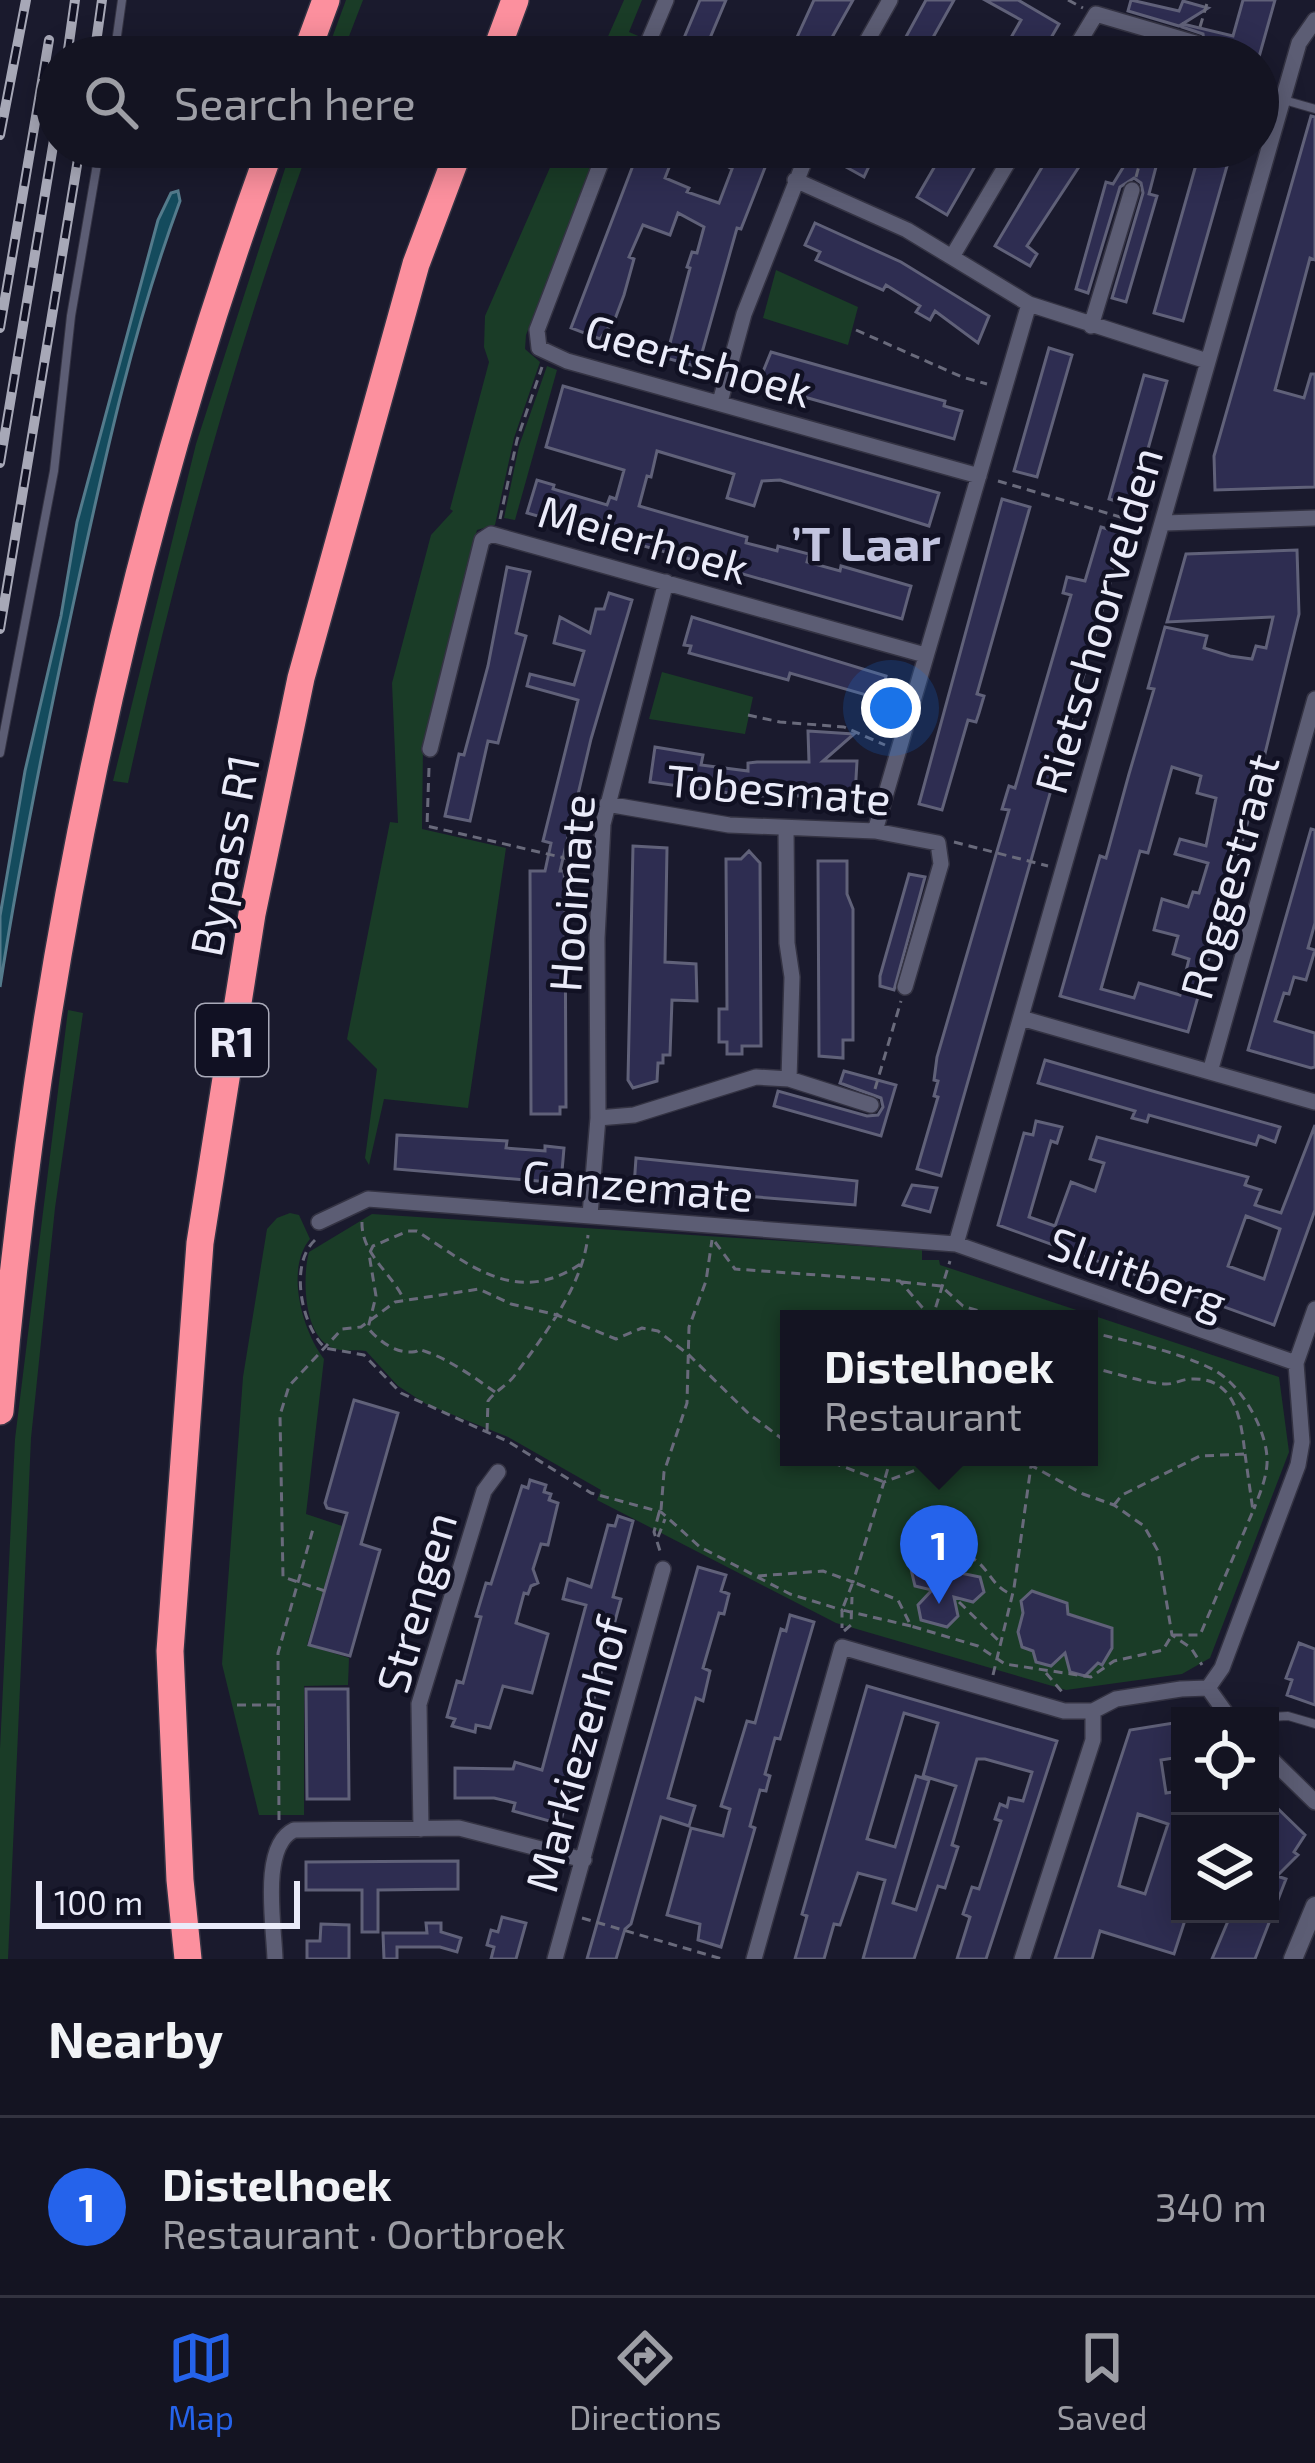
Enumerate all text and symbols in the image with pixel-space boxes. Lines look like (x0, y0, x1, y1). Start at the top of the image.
search box (36, 36, 1279, 168)
icon: search (78, 69, 144, 135)
text: Search here (174, 75, 416, 129)
street label: Geertshoek (579, 301, 819, 417)
street label: Rietschoorvelden (1022, 441, 1172, 799)
street label: Meierhoek (533, 482, 755, 594)
district label: ’T Laar (791, 513, 941, 571)
your location (861, 678, 921, 738)
street label: Roggestraat (1167, 747, 1289, 1005)
street label: Bypass R1 (177, 750, 269, 960)
street label: Tobesmate (665, 751, 893, 825)
street label: Hooimate (536, 792, 604, 994)
road number: R1 (196, 1004, 268, 1076)
street label: Ganzemate (520, 1147, 756, 1221)
street label: Sluitberg (1042, 1214, 1234, 1328)
popup (780, 1310, 1098, 1466)
text: Distelhoek (824, 1338, 1054, 1392)
text: Restaurant (824, 1392, 1022, 1439)
pin: 1 (900, 1505, 978, 1604)
street label: Strengen (364, 1506, 466, 1698)
street label: Markiezenhof (512, 1610, 638, 1897)
map controls (1171, 1707, 1279, 1923)
button: locate (1171, 1707, 1279, 1815)
button: layers (1171, 1815, 1279, 1923)
scale bar (36, 1875, 300, 1928)
text: 100 m (54, 1882, 143, 1922)
text: Nearby (48, 2007, 223, 2068)
text: Distelhoek (162, 2156, 392, 2210)
text: 1 (79, 2183, 95, 2230)
text: 340 m (1155, 2183, 1267, 2230)
text: Restaurant · Oortbroek (162, 2210, 565, 2257)
tab: Map (168, 2325, 234, 2437)
tab: Directions (569, 2325, 721, 2437)
tab: Saved (1057, 2325, 1147, 2437)

